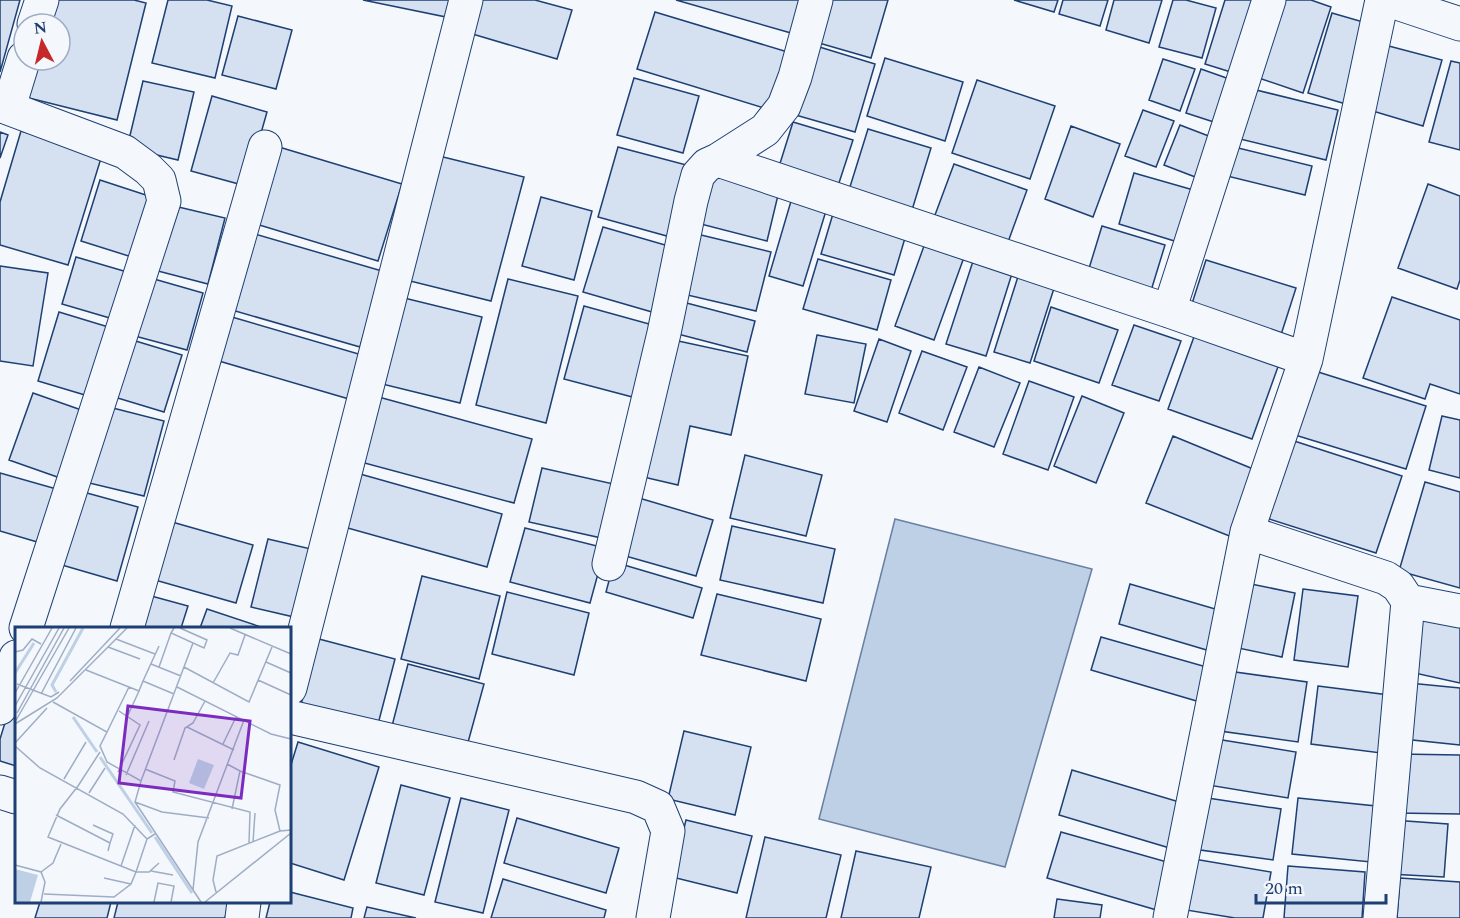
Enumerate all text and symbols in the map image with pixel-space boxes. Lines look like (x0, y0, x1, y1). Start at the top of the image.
north arrow (12, 12, 72, 72)
text: N (32, 15, 48, 41)
inset map (15, 627, 291, 903)
scale bar (1256, 867, 1386, 905)
text: 20 m (1265, 875, 1303, 902)

